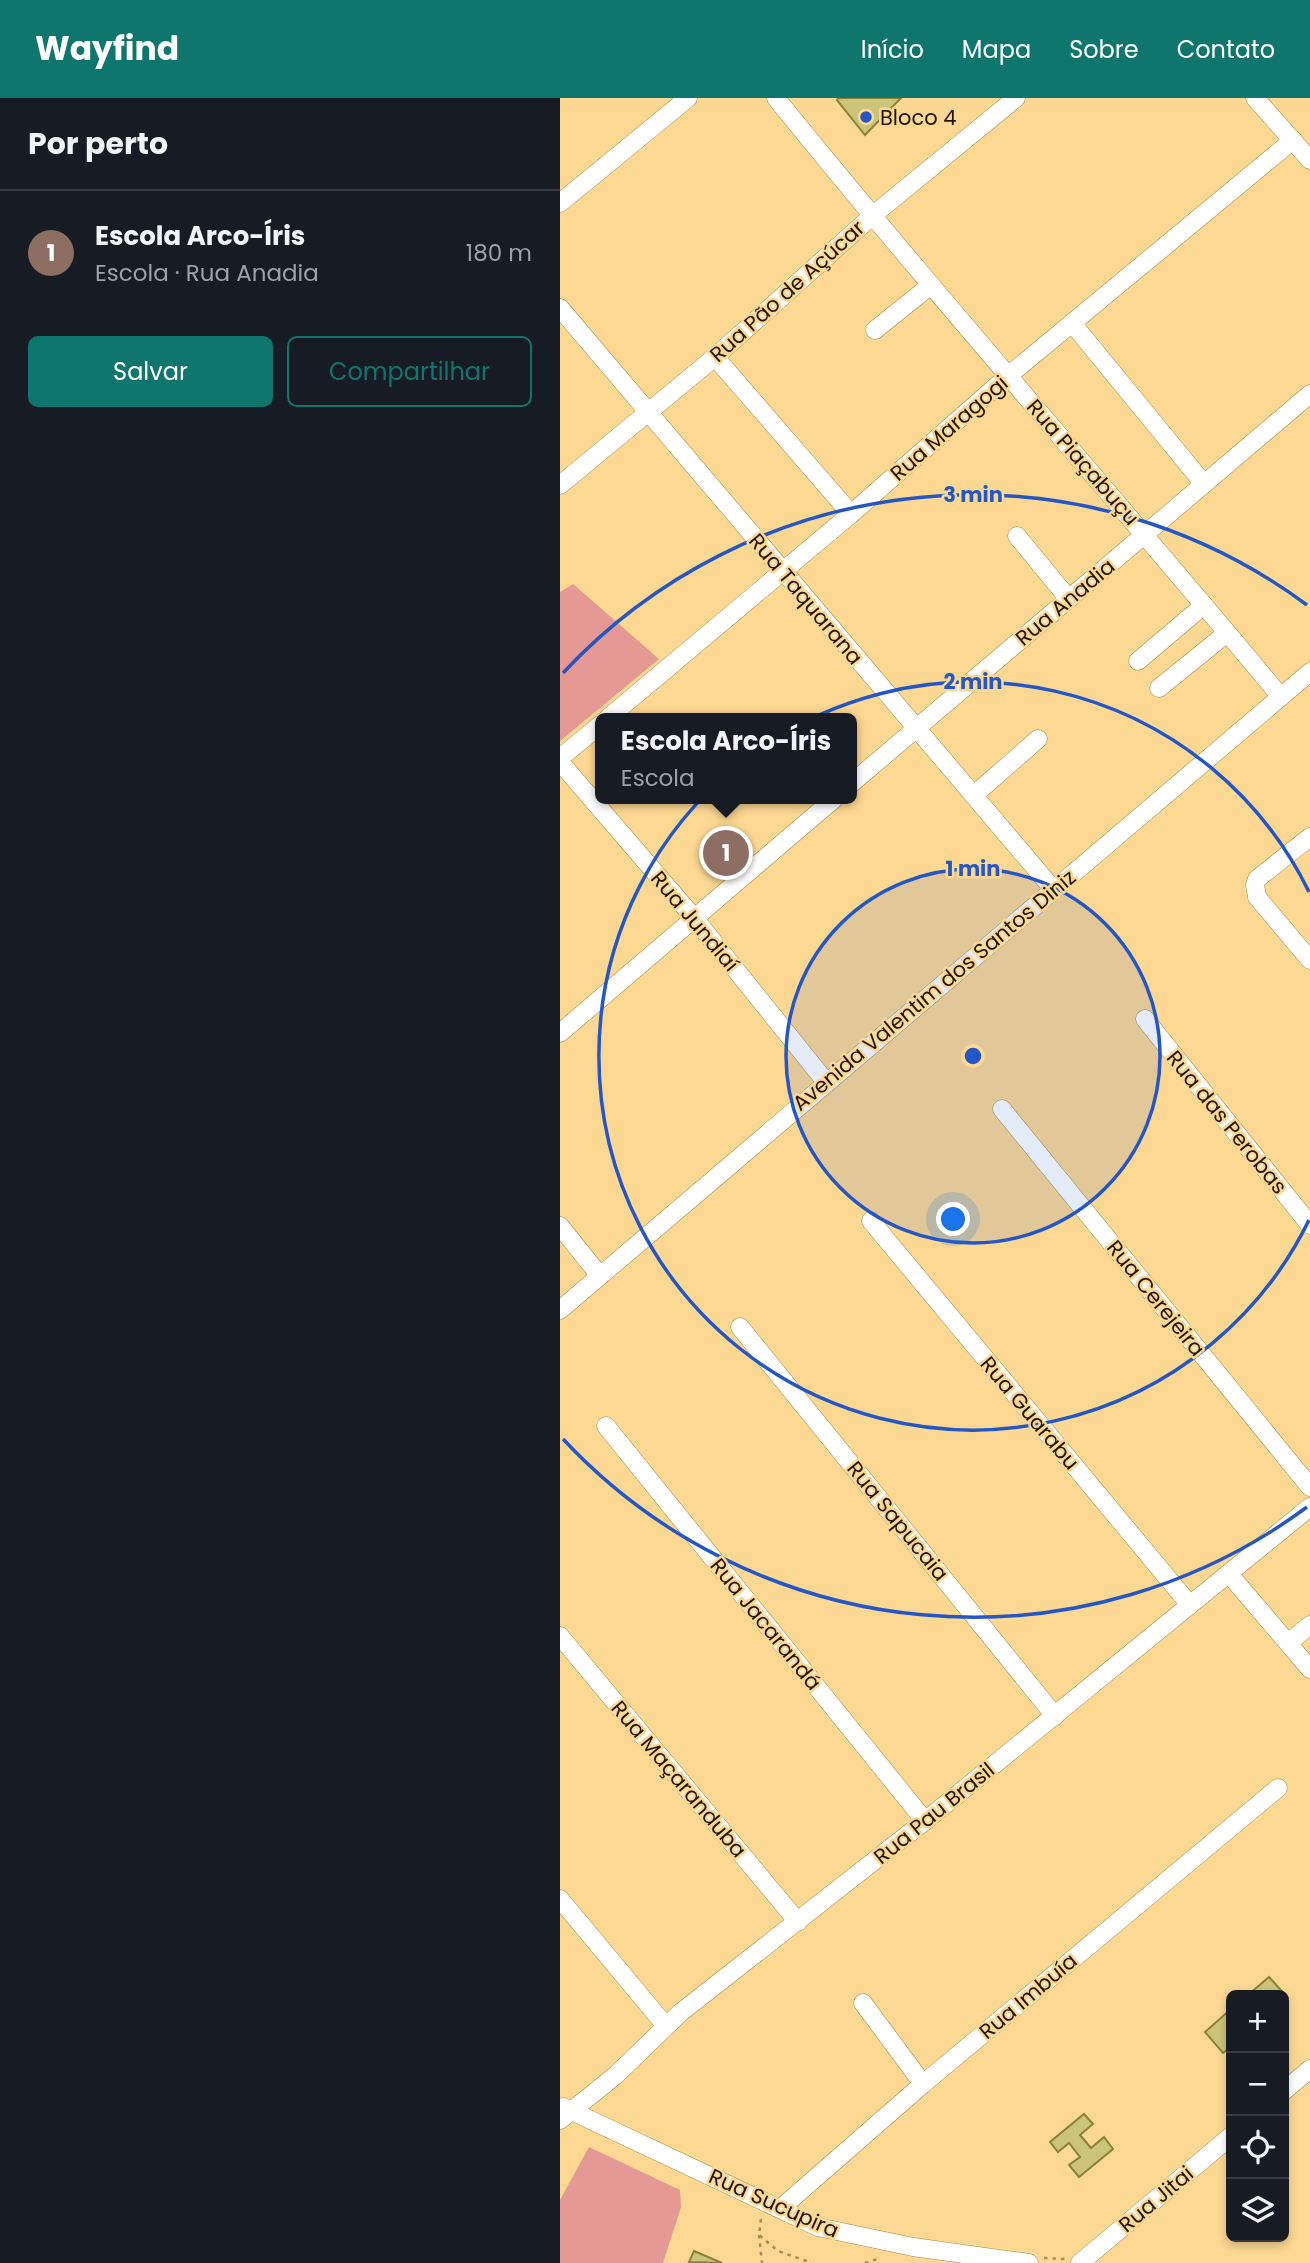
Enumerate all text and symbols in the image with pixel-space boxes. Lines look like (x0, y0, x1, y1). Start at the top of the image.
text: Wayfind (35, 25, 179, 72)
text: Início (861, 33, 924, 66)
text: Mapa (962, 33, 1031, 66)
text: Sobre (1069, 33, 1139, 66)
text: Contato (1177, 33, 1275, 66)
place label: Bloco 4 (880, 103, 956, 132)
marker: Bloco 4 (858, 109, 874, 125)
text: Por perto (28, 122, 168, 165)
street label: Rua Pão de Açúcar (703, 213, 871, 368)
text: Escola Arco-Íris (95, 218, 305, 254)
text: 1 (47, 237, 55, 269)
text: 180 m (466, 237, 532, 269)
text: Escola · Rua Anadia (95, 257, 319, 289)
button: Salvar (28, 336, 273, 407)
button: Compartilhar (287, 336, 532, 407)
street label: Rua Maragogi (884, 369, 1014, 487)
street label: Rua Piaçabuçu (1020, 393, 1146, 531)
text: 3 min (943, 480, 1003, 509)
street label: Rua Taquarana (742, 527, 870, 671)
street label: Rua Anadia (1009, 552, 1121, 652)
text: 2 min (943, 667, 1003, 696)
popup (595, 713, 857, 804)
text: Escola Arco-Íris (621, 723, 831, 759)
text: Escola (621, 762, 695, 794)
pin: 1 (703, 827, 749, 879)
text: 1 min (946, 854, 1000, 883)
street label: Avenida Valentim dos Santos Diniz (786, 863, 1082, 1117)
street label: Rua Jundiaí (644, 865, 746, 977)
centre of rings (961, 1044, 985, 1068)
street label: Rua das Perobas (1160, 1044, 1294, 1200)
your location (936, 1202, 970, 1236)
street label: Rua Cerejeira (1100, 1234, 1212, 1362)
street label: Rua Guarabu (974, 1350, 1086, 1476)
street label: Rua Sapucaia (841, 1455, 955, 1587)
street label: Rua Jacarandá (704, 1552, 828, 1696)
street label: Rua Maçaranduba (605, 1694, 753, 1864)
street label: Rua Pau Brasil (868, 1755, 1000, 1871)
street label: Rua Imbuía (973, 1946, 1083, 2046)
map controls (1226, 1990, 1289, 2242)
button: + (1226, 1990, 1289, 2053)
button: − (1226, 2053, 1289, 2116)
button: locate (1226, 2116, 1289, 2179)
street label: Rua Jitai (1112, 2159, 1200, 2239)
street label: Rua Sucupira (704, 2161, 844, 2245)
button: layers (1226, 2179, 1289, 2242)

